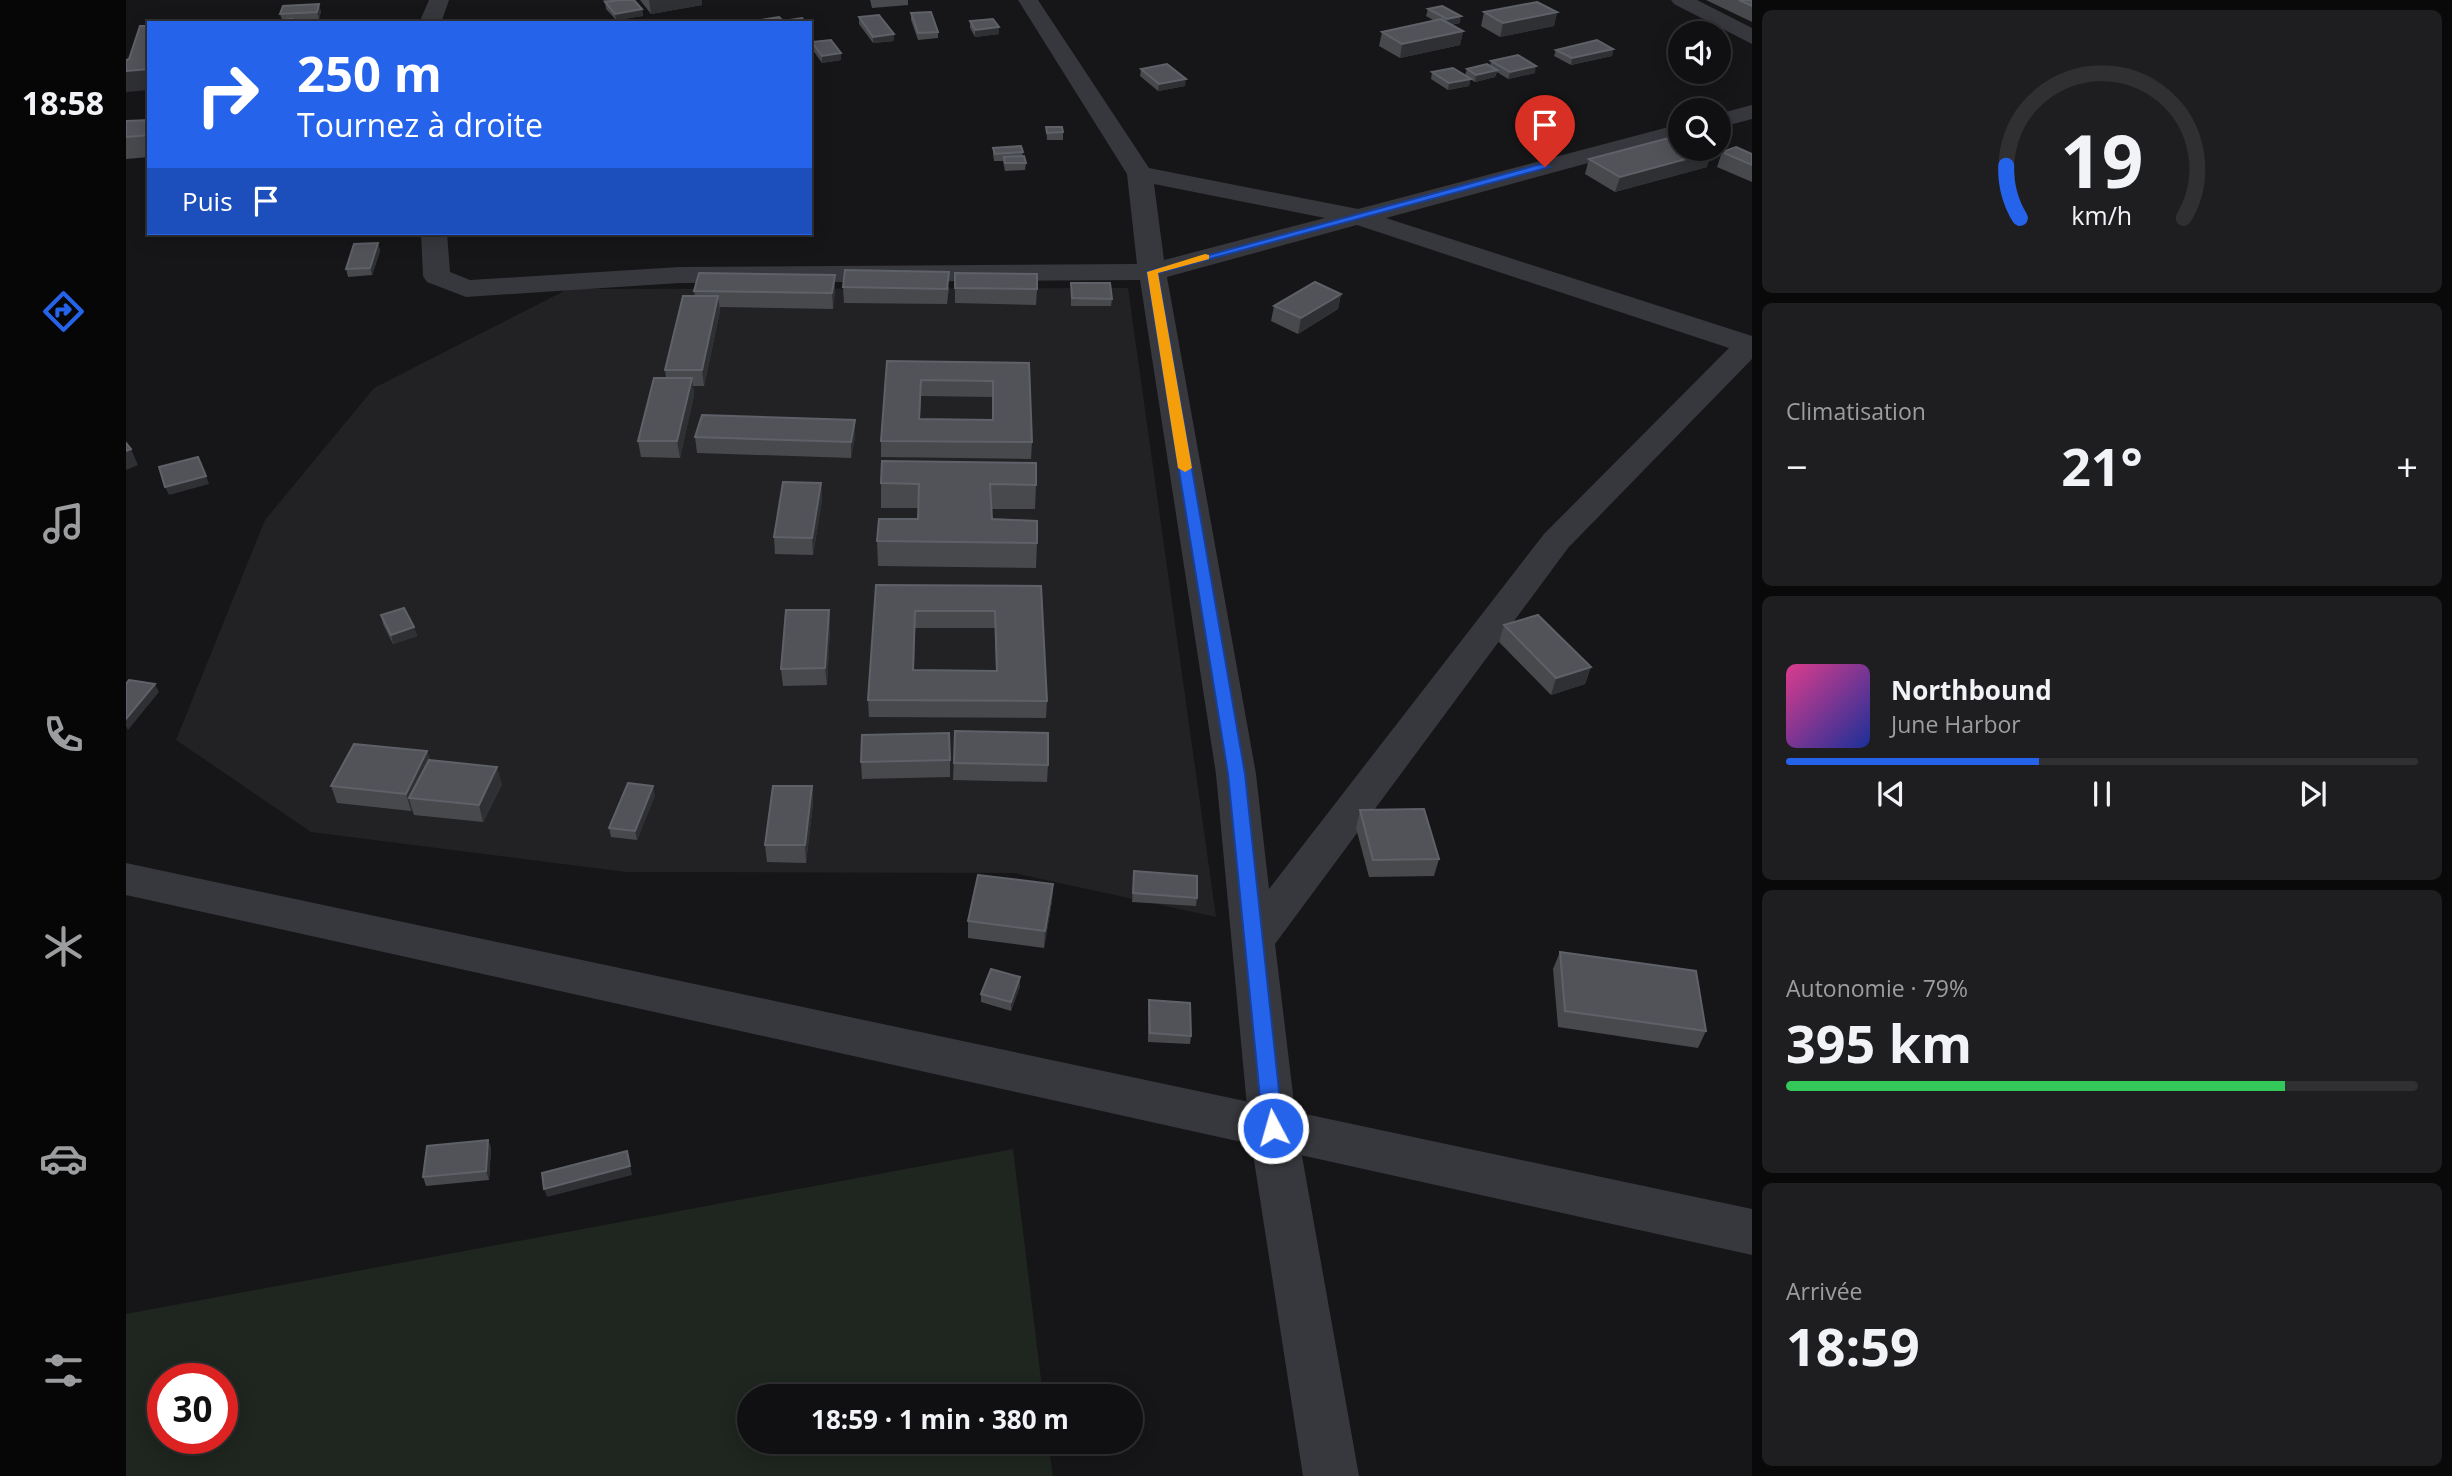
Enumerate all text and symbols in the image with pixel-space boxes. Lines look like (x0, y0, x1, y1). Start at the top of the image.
map controls (1668, 21, 1731, 161)
button: sound (1668, 21, 1731, 84)
text: 250 m (297, 40, 442, 106)
icon: right (182, 49, 273, 140)
text: 18:58 (22, 81, 104, 124)
pin (1515, 95, 1575, 167)
button: search (1668, 98, 1731, 161)
text: Tournez à droite (297, 103, 543, 146)
icon: arrive (1526, 106, 1564, 144)
text: 19 (2060, 110, 2144, 209)
icon: arrive (247, 182, 285, 220)
text: Puis (182, 183, 233, 219)
text: km/h (2072, 197, 2132, 231)
icon: directions (39, 287, 88, 336)
text: Climatisation (1786, 395, 1926, 427)
text: 21° (2061, 430, 2143, 501)
text: − (1786, 440, 1808, 492)
text: + (2396, 440, 2418, 492)
icon: music (39, 499, 88, 548)
text: Northbound (1891, 672, 2052, 708)
text: June Harbor (1891, 708, 2021, 740)
icon: phone (39, 710, 88, 759)
icon: previous (1872, 775, 1910, 813)
icon: pause (2083, 775, 2121, 813)
icon: next (2294, 775, 2332, 813)
icon: climate (39, 922, 88, 971)
text: Autonomie · 79% (1786, 972, 1968, 1004)
text: 395 km (1786, 1007, 1972, 1078)
position arrow (1236, 1091, 1310, 1165)
icon: car (39, 1134, 88, 1183)
text: Arrivée (1786, 1275, 1862, 1307)
text: 18:59 (1786, 1310, 1920, 1381)
icon: filters (39, 1346, 88, 1395)
speed limit sign: 30 (147, 1363, 238, 1454)
text: 18:59 · 1 min · 380 m (811, 1401, 1069, 1437)

